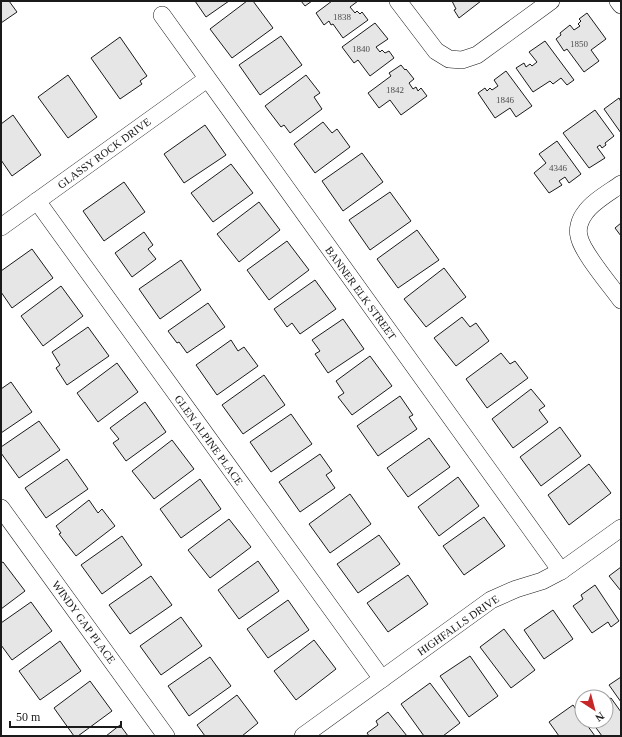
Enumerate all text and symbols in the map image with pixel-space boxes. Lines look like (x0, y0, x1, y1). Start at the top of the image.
house number: 1838 (333, 12, 352, 22)
house number: 1850 (570, 39, 589, 49)
house number: 1840 (352, 44, 371, 54)
house number: 1842 (386, 85, 404, 95)
house number: 1846 (496, 95, 515, 105)
street label: GLASSY ROCK DRIVE (55, 115, 153, 191)
house number: 4346 (549, 163, 568, 173)
street label: BANNER ELK STREET (323, 244, 399, 342)
street label: GLEN ALPINE PLACE (172, 393, 246, 488)
street label: WINDY GAP PLACE (50, 578, 118, 666)
street label: HIGHFALLS DRIVE (415, 592, 501, 658)
north arrow (574, 689, 614, 729)
scale bar (10, 703, 121, 729)
text: 50 m (16, 710, 41, 724)
text: N (593, 710, 607, 724)

